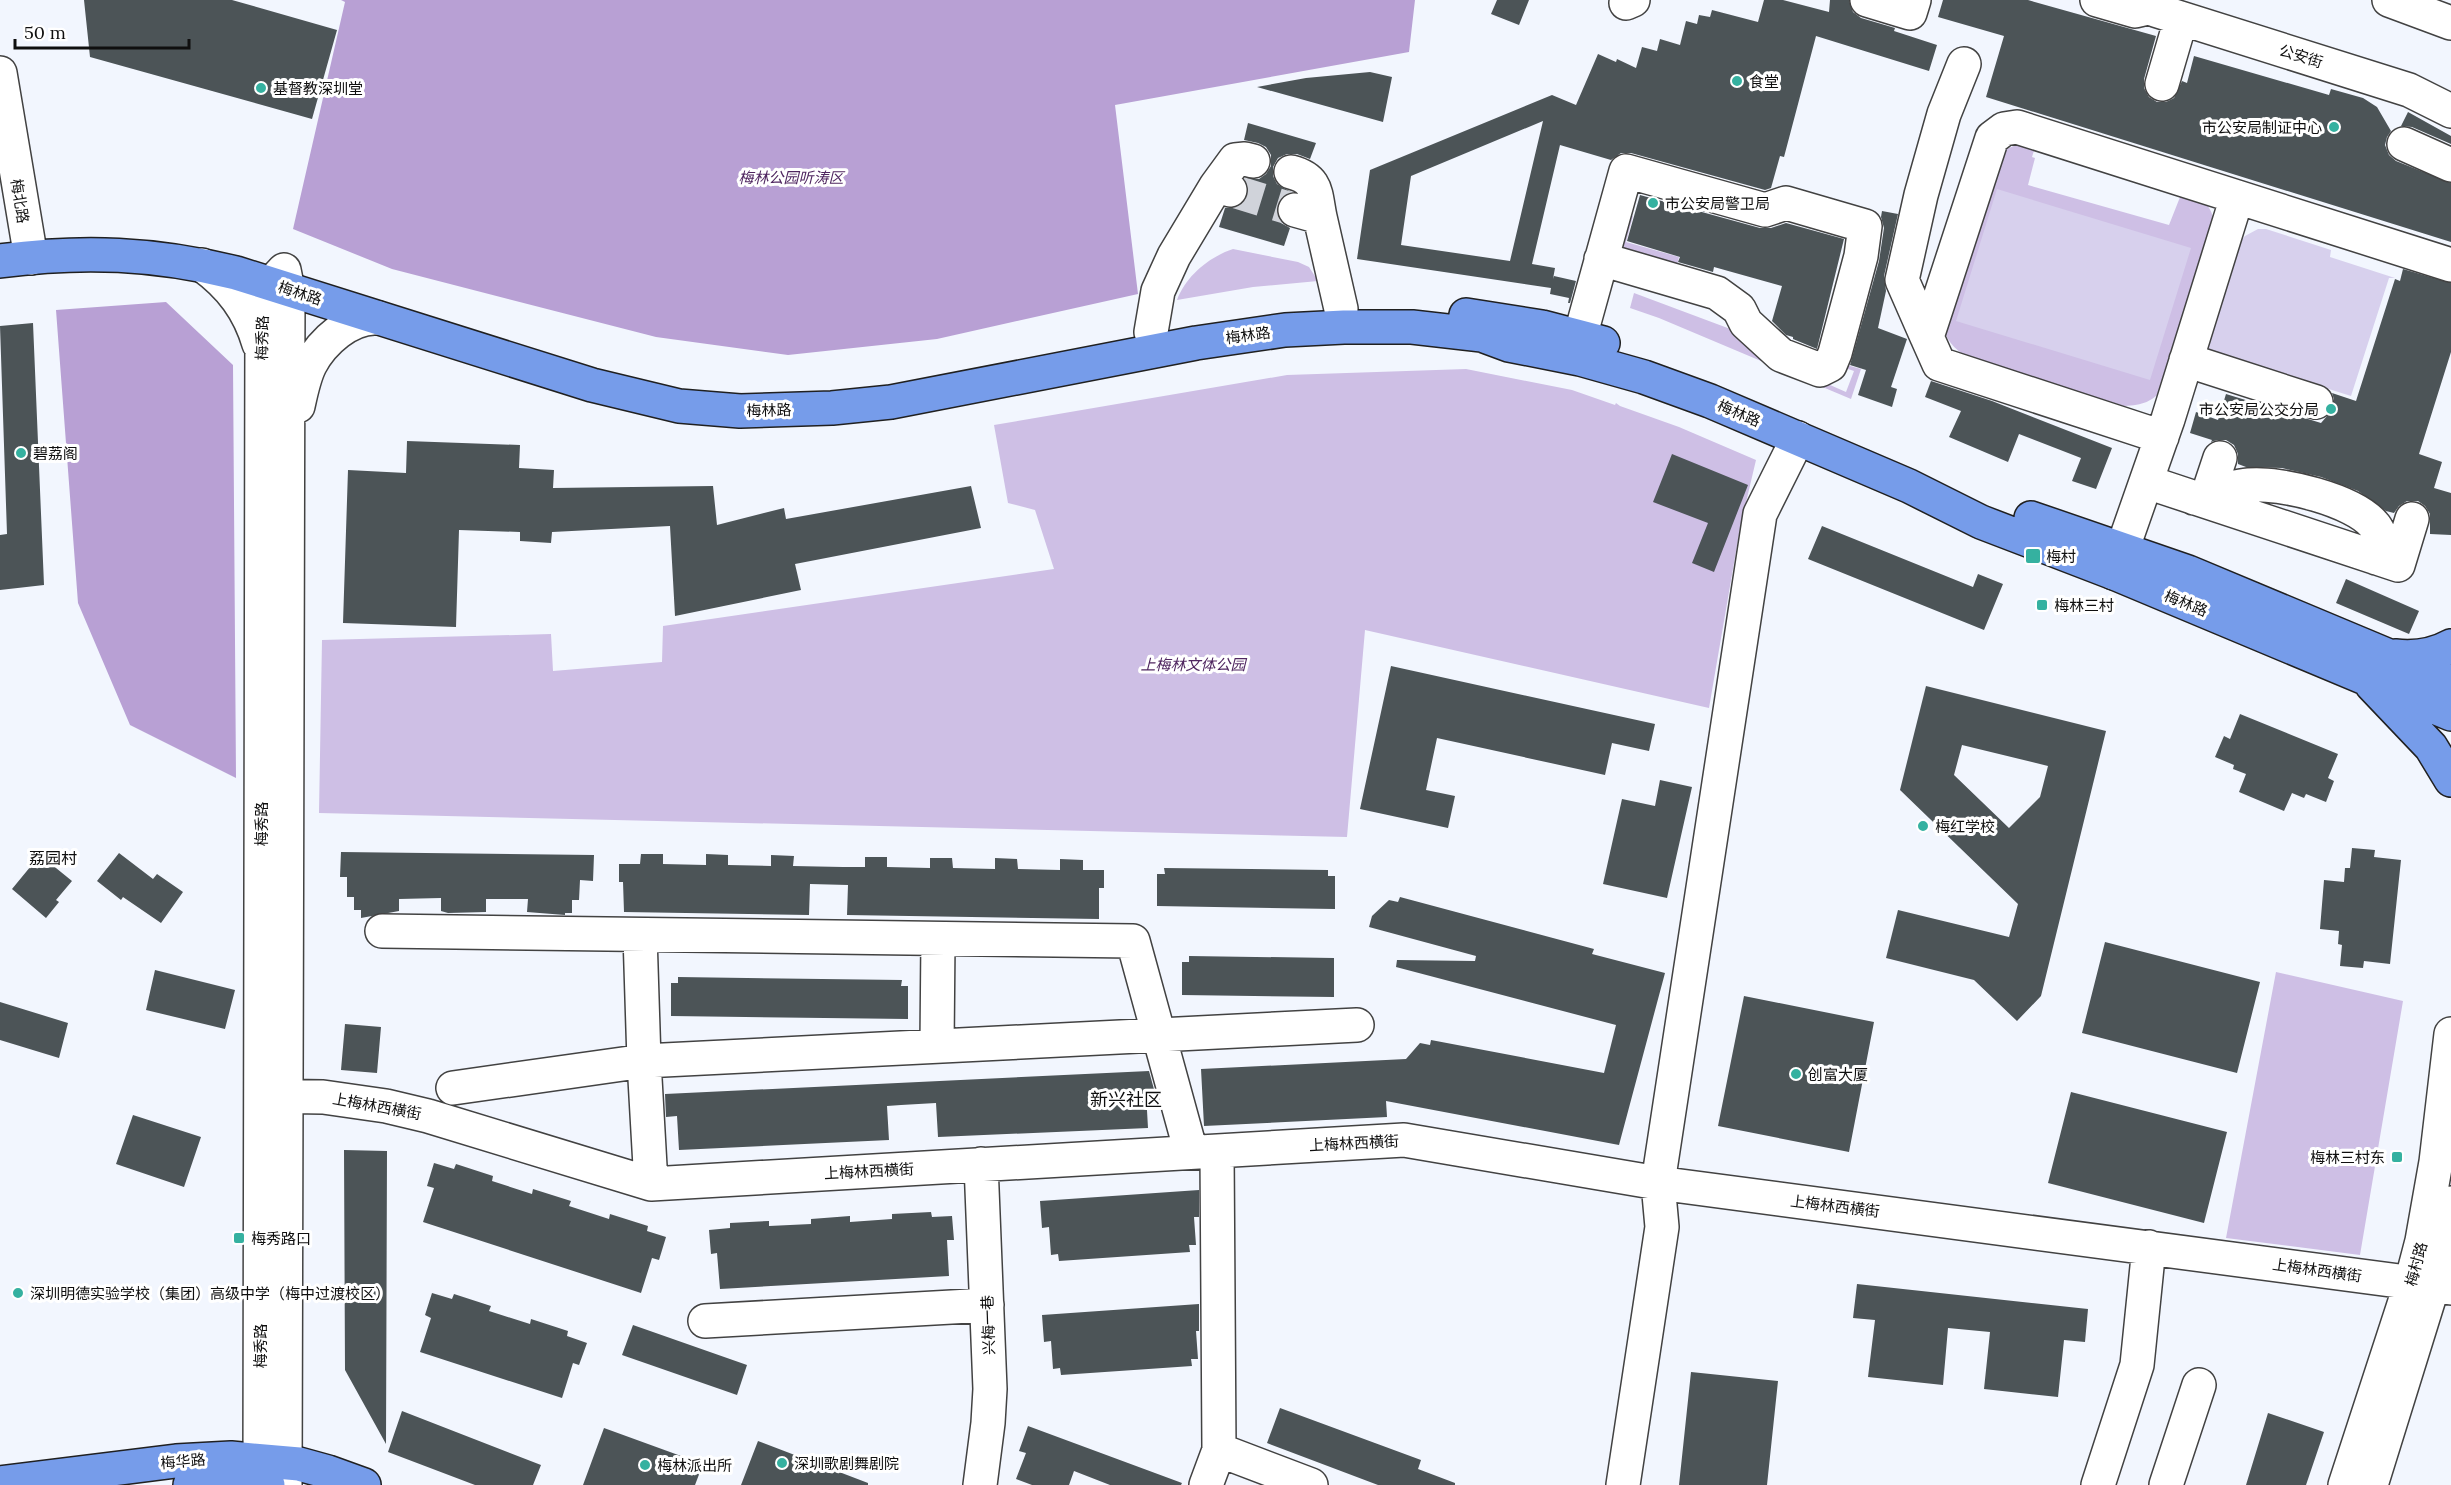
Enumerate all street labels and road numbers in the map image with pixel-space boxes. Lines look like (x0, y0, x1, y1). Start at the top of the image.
street label: 公安街 (2277, 40, 2325, 72)
street label: 梅北路 (7, 177, 33, 225)
street label: 梅林路 (276, 277, 324, 309)
street label: 梅秀路 (252, 315, 272, 361)
street label: 梅林路 (1224, 322, 1272, 348)
street label: 梅林路 (1715, 395, 1763, 431)
street label: 梅林路 (746, 400, 792, 420)
street label: 梅林路 (2162, 586, 2210, 620)
street label: 梅秀路 (252, 801, 271, 847)
street label: 上梅林西横街 (331, 1089, 423, 1123)
street label: 上梅林西横街 (1309, 1131, 1399, 1155)
street label: 上梅林西横街 (824, 1159, 914, 1183)
street label: 上梅林西横街 (1789, 1191, 1881, 1221)
street label: 梅村路 (2401, 1240, 2431, 1288)
street label: 上梅林西横街 (2271, 1254, 2363, 1286)
street label: 兴梅一巷 (977, 1295, 999, 1355)
street label: 梅秀路 (251, 1323, 270, 1369)
street label: 梅华路 (160, 1450, 206, 1472)

